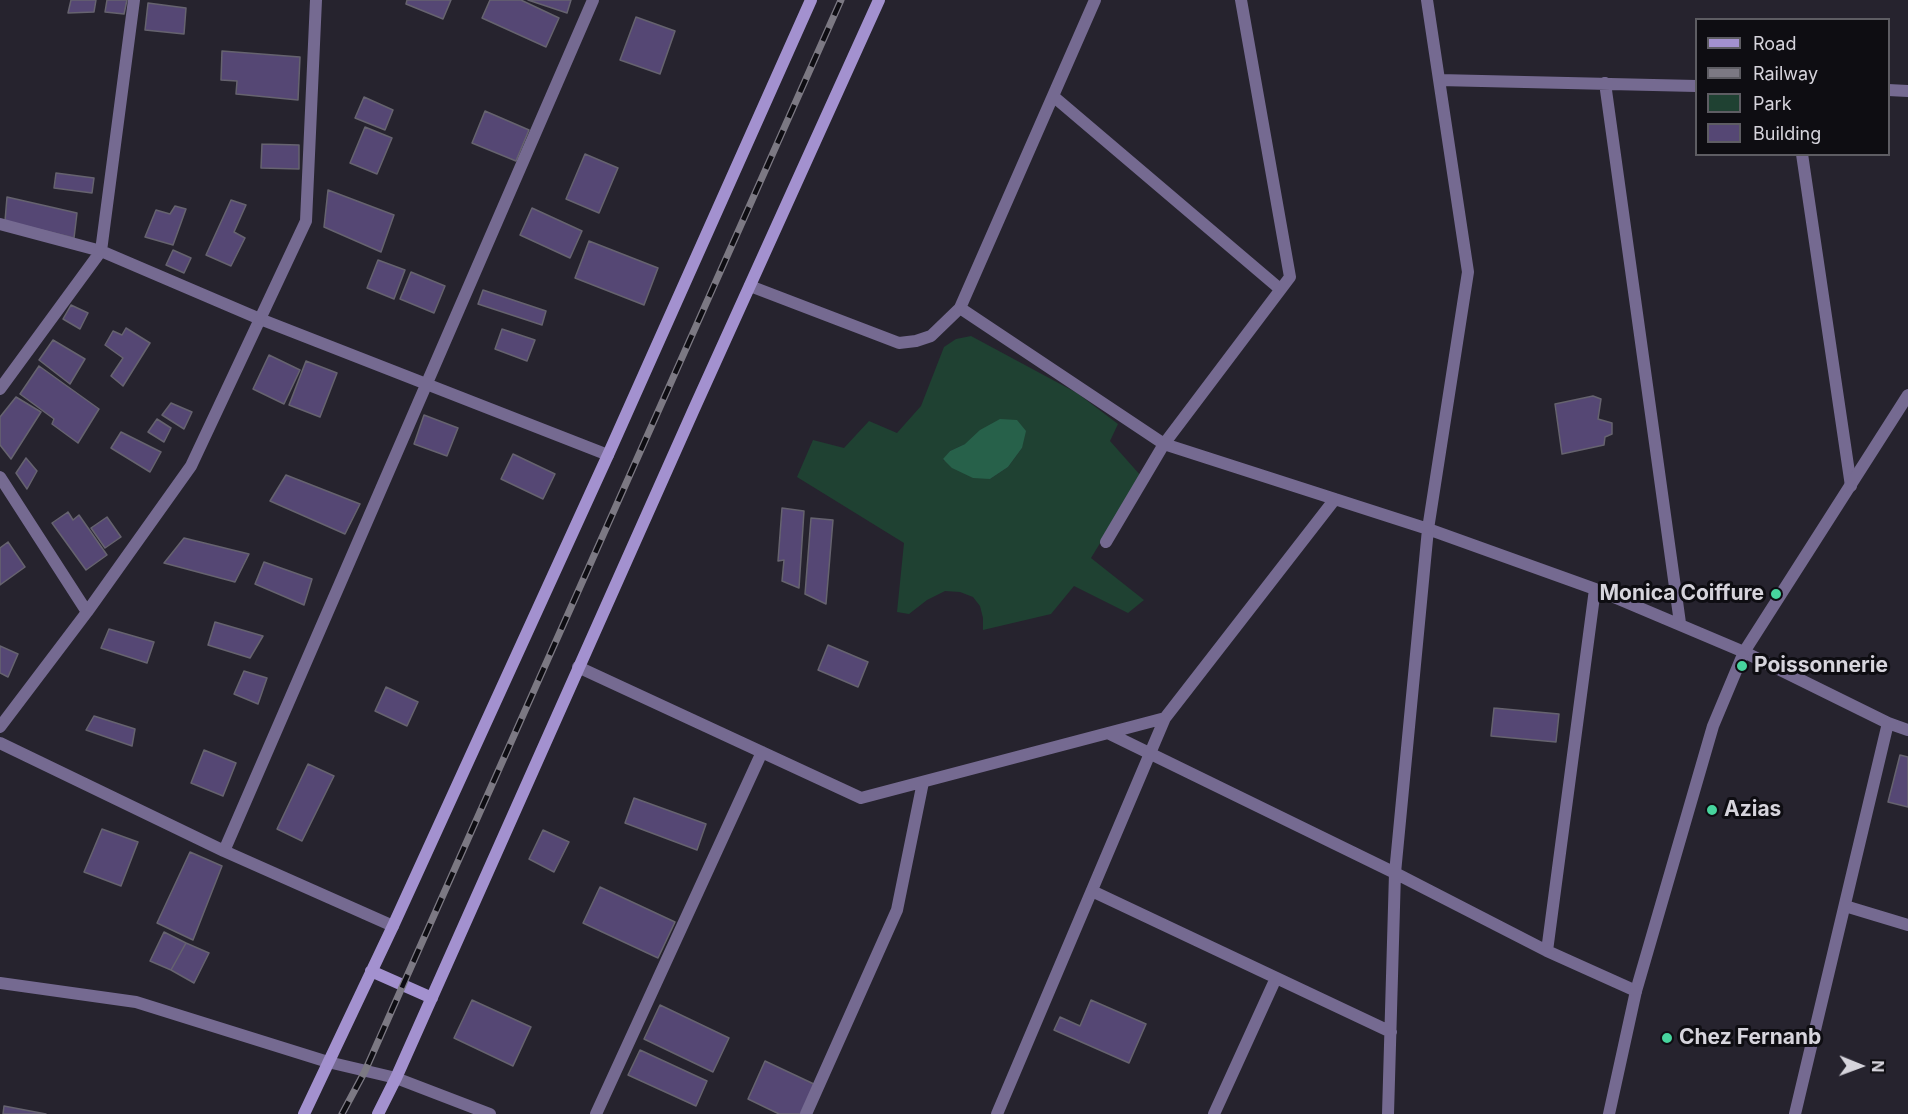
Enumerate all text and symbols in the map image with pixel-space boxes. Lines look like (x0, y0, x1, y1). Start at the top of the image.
legend (1695, 18, 1890, 156)
text: Road (1753, 33, 1796, 54)
text: Railway (1753, 63, 1818, 84)
text: Park (1753, 93, 1792, 114)
text: Building (1753, 123, 1821, 144)
place label: Monica Coiffure (1599, 581, 1764, 607)
marker: Monica Coiffure (1769, 587, 1783, 601)
place label: Poissonnerie (1754, 653, 1888, 679)
marker: Poissonnerie (1735, 659, 1749, 673)
place label: Azias (1724, 797, 1781, 823)
marker: Azias (1705, 803, 1719, 817)
place label: Chez Fernanb (1679, 1025, 1821, 1051)
marker: Chez Fernanb (1660, 1031, 1674, 1045)
north arrow (1830, 1036, 1890, 1096)
text: N (1868, 1060, 1888, 1073)

